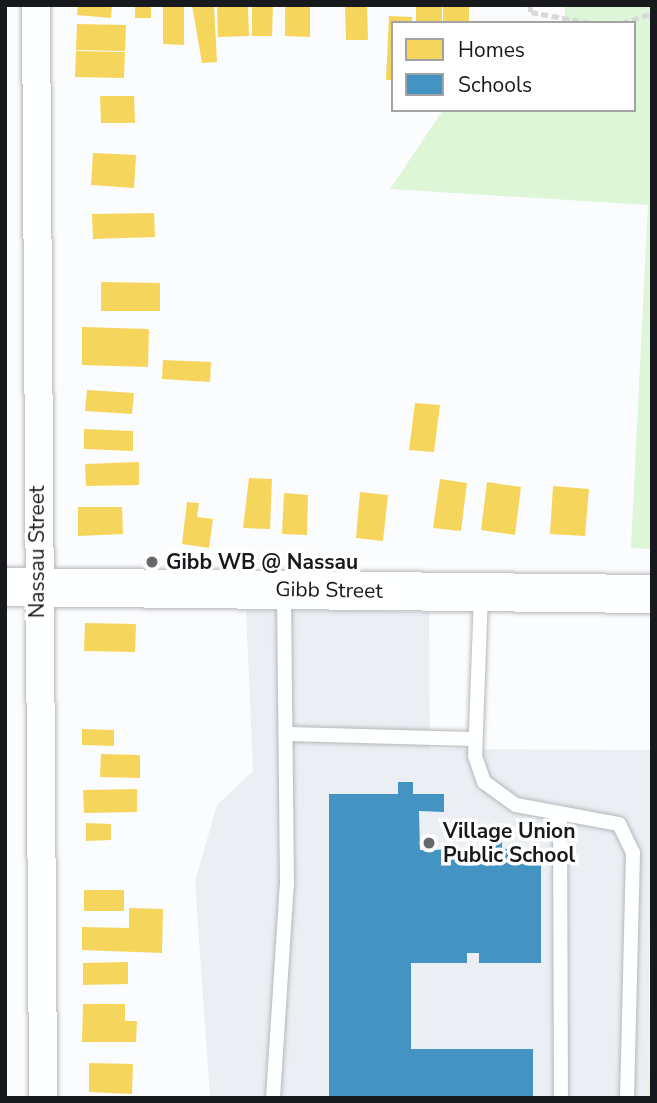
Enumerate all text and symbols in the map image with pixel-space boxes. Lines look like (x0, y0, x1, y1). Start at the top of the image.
legend (391, 21, 636, 112)
text: Homes (458, 36, 525, 64)
text: Schools (458, 71, 532, 99)
street label: Nassau Street (24, 486, 50, 618)
place label: Gibb WB @ Nassau (166, 549, 358, 575)
marker: Gibb WB @ Nassau (144, 554, 160, 570)
street label: Gibb Street (275, 576, 383, 604)
place label: Village Union Public School (443, 818, 575, 868)
marker: Village Union Public School (421, 835, 437, 851)

